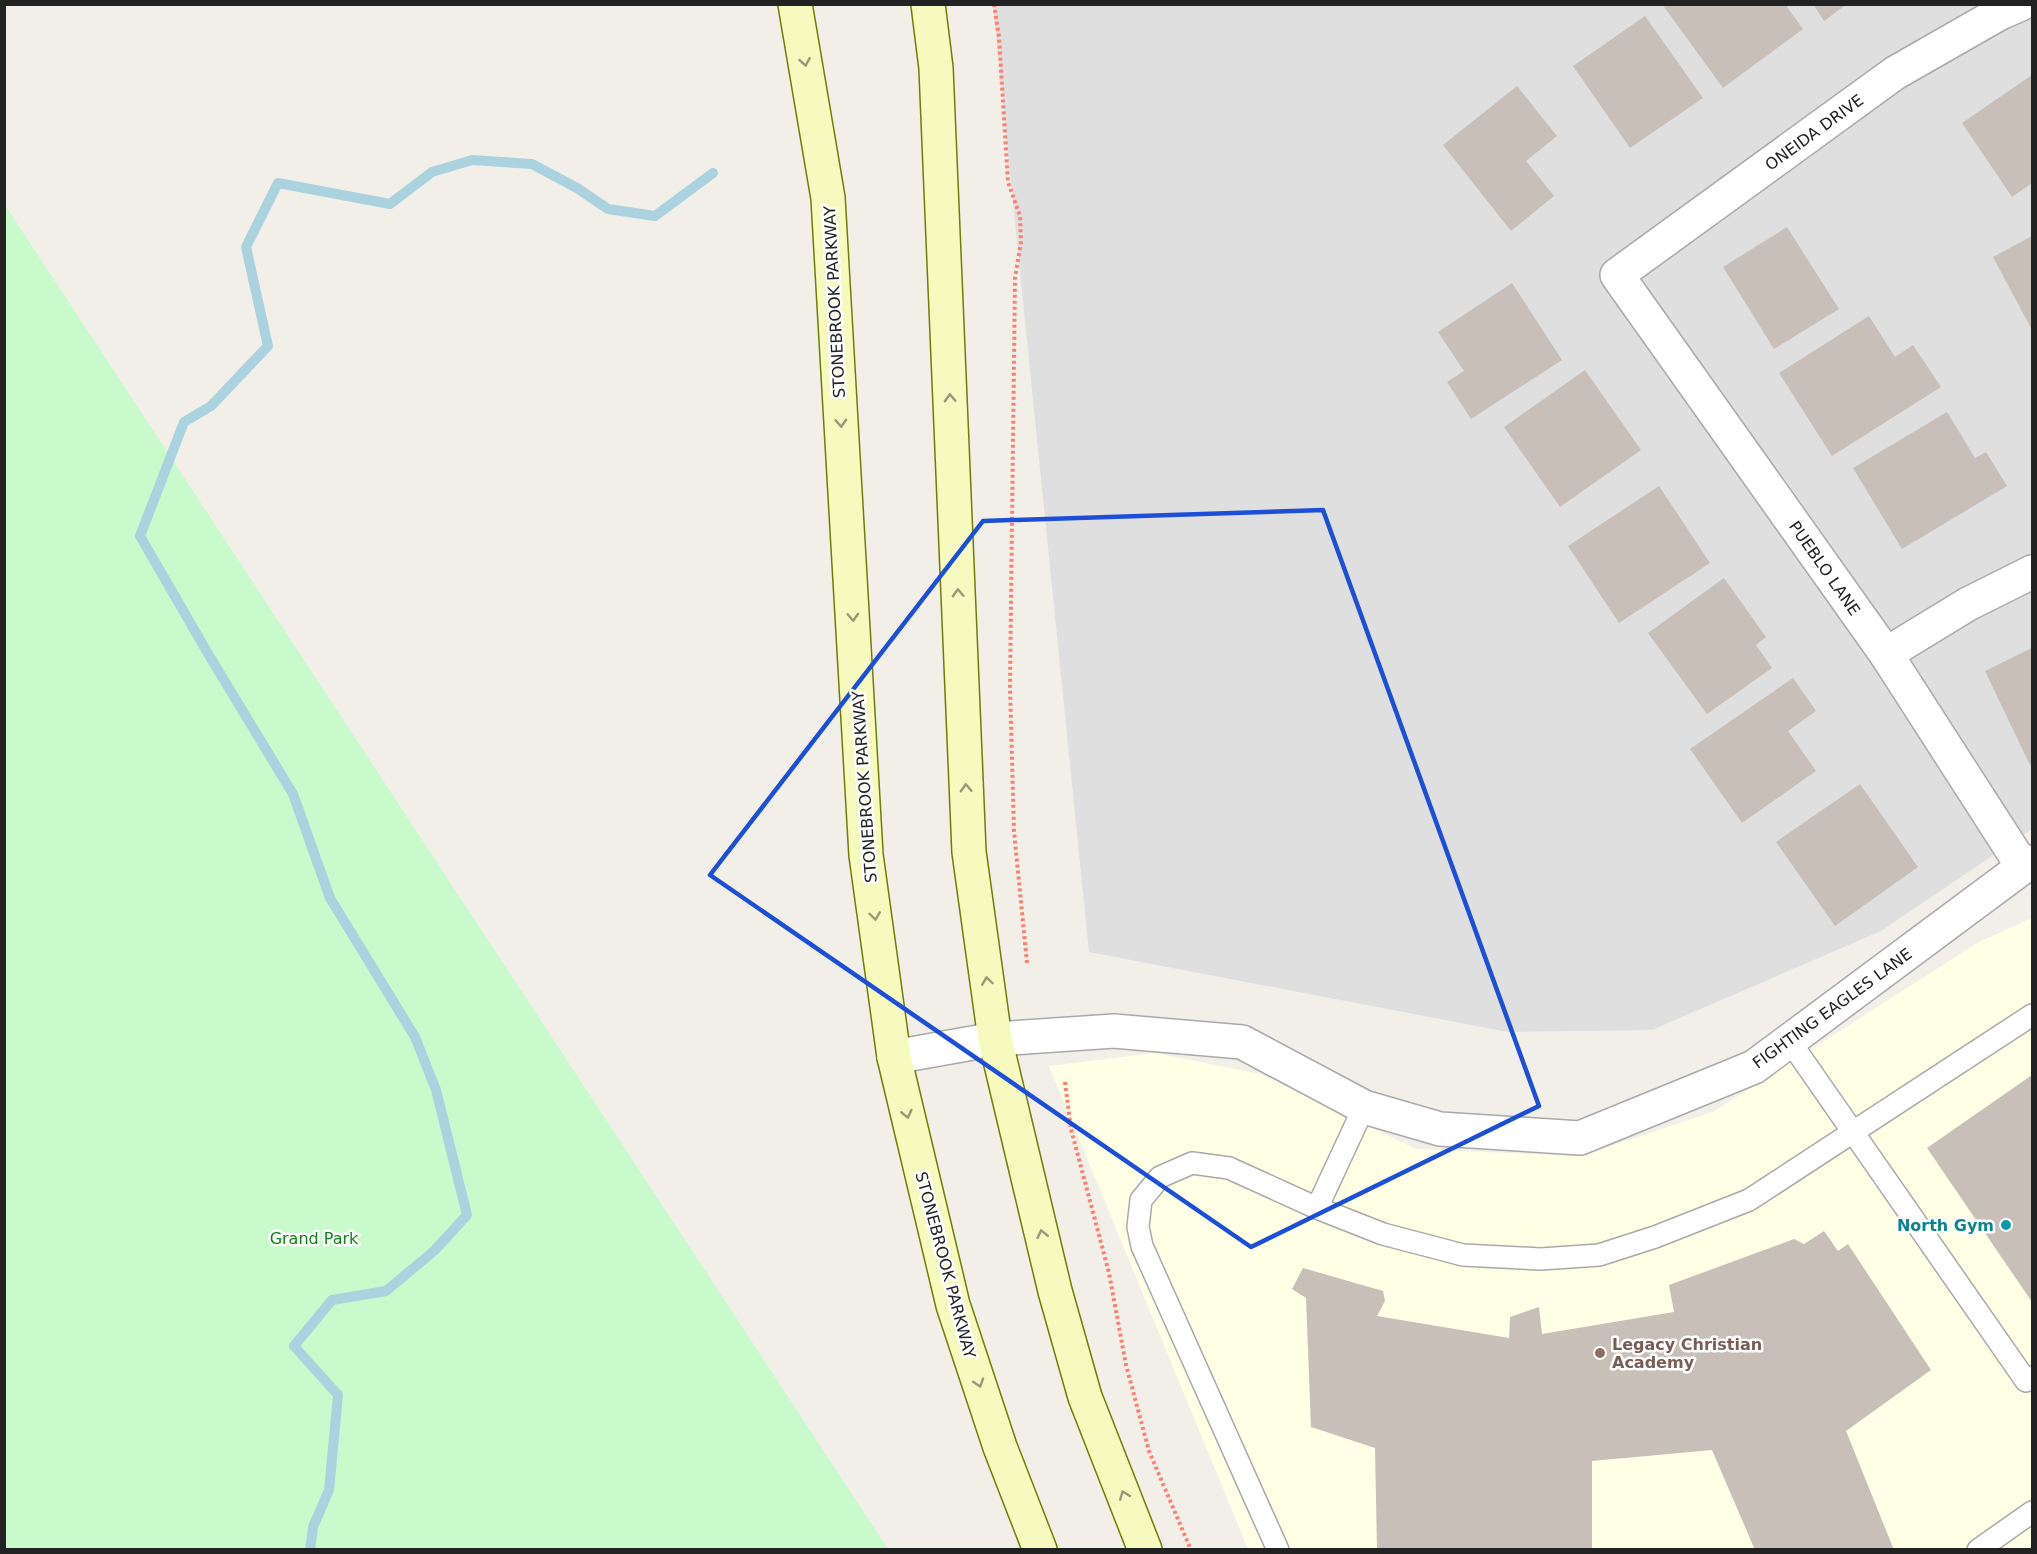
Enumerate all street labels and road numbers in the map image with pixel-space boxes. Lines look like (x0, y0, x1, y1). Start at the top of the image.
street label: ONEIDA DRIVE (1762, 90, 1867, 174)
street label: STONEBROOK PARKWAY (820, 205, 849, 399)
street label: PUEBLO LANE (1785, 517, 1864, 619)
street label: STONEBROOK PARKWAY (848, 690, 881, 884)
street label: FIGHTING EAGLES LANE (1749, 944, 1916, 1073)
street label: STONEBROOK PARKWAY (911, 1170, 980, 1361)

